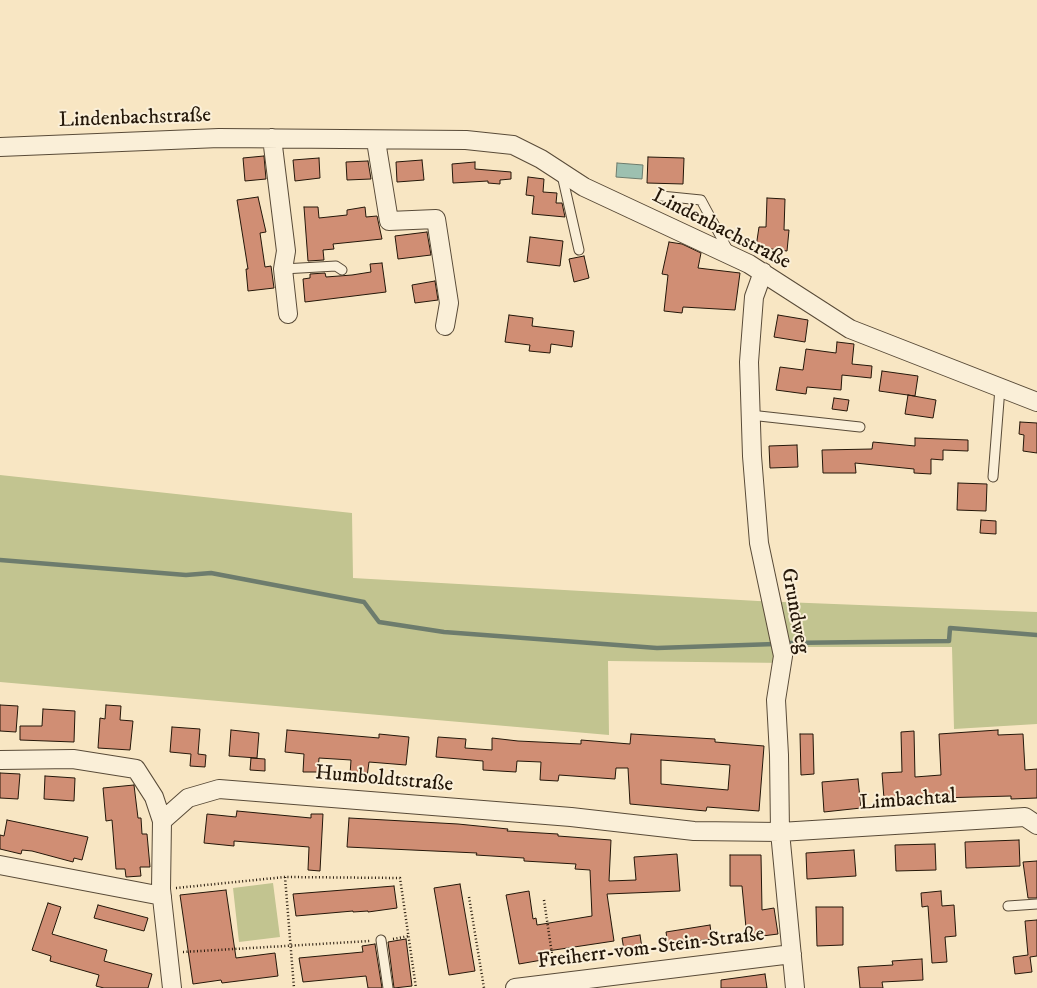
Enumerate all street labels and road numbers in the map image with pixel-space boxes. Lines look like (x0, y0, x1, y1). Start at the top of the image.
street label: Lindenbachstraße (58, 104, 212, 134)
street label: Lindenbachstraße (647, 184, 795, 276)
street label: Grundweg (774, 566, 814, 656)
street label: Humboldtstraße (314, 761, 454, 799)
street label: Limbachtal (859, 785, 957, 817)
street label: Freiherr-vom-Stein-Straße (536, 923, 766, 975)

